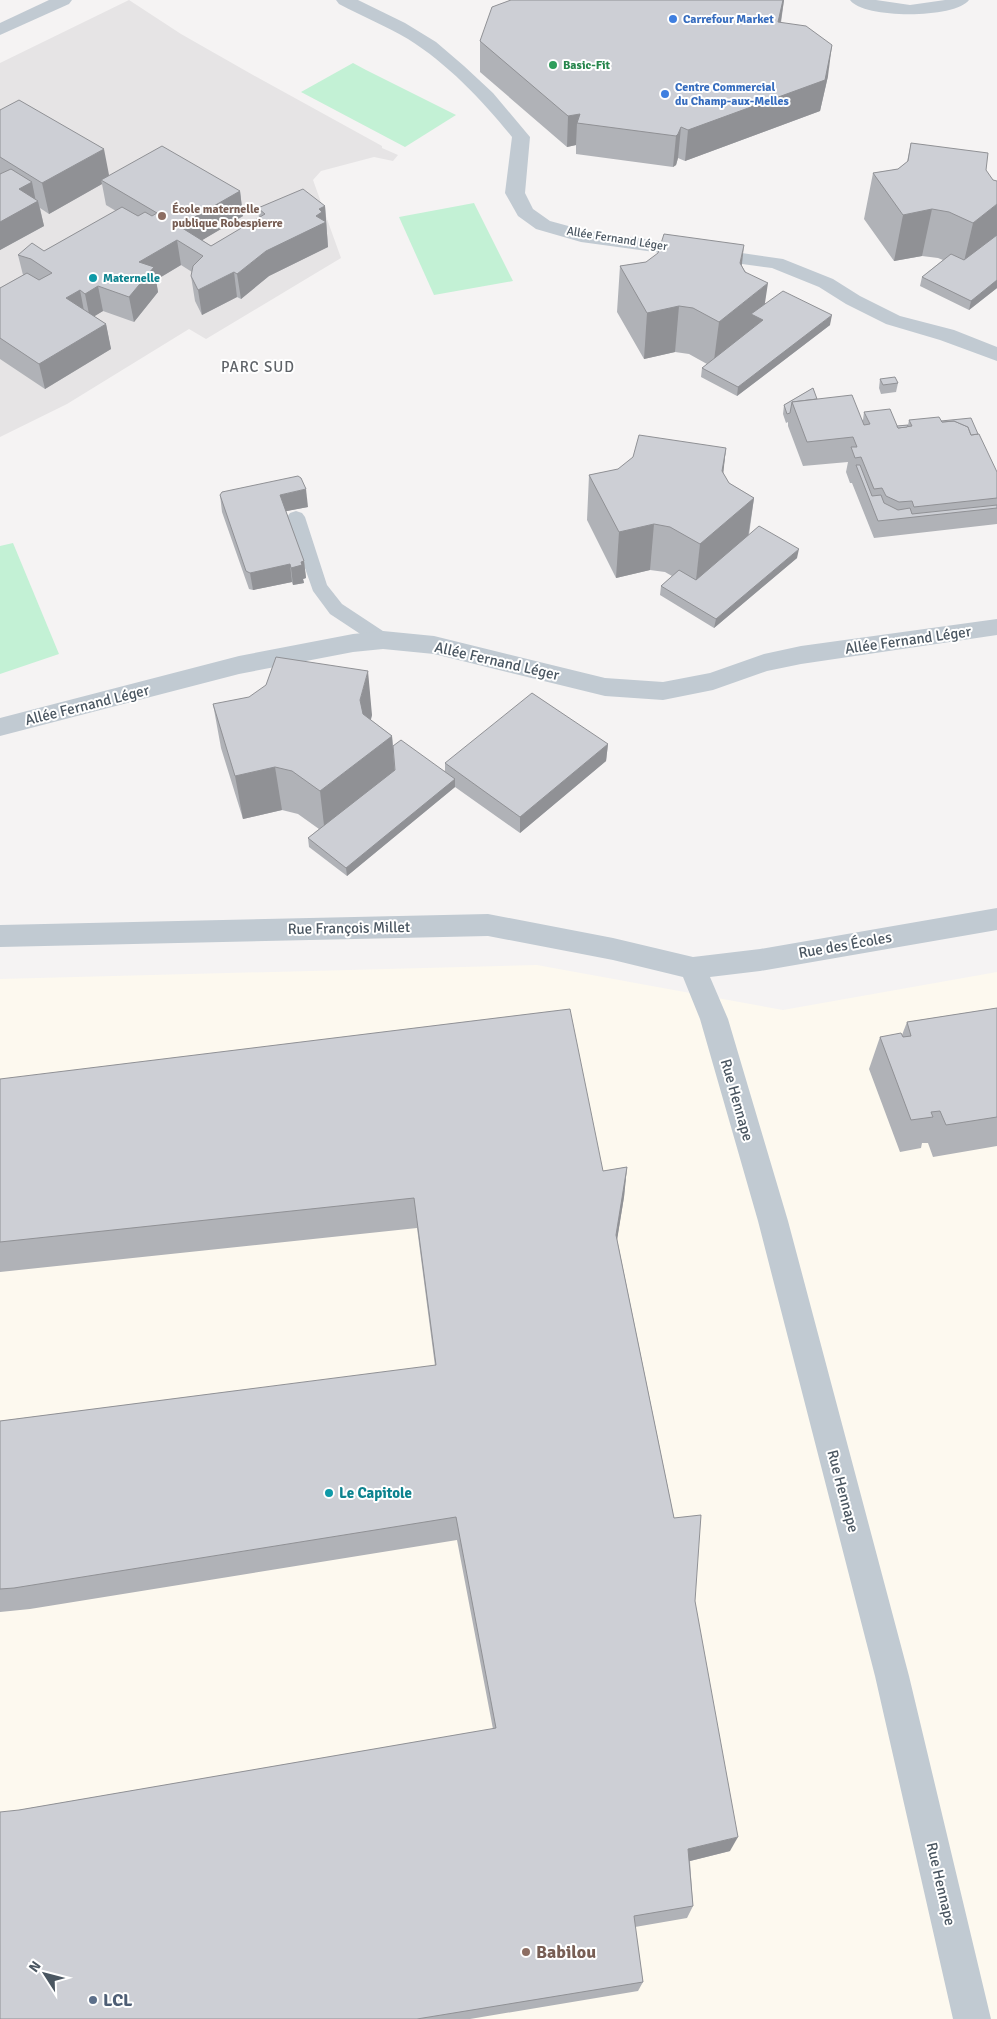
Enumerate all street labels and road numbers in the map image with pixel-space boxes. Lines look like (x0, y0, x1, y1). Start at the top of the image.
street label: Allée Fernand Léger (566, 224, 669, 254)
street label: Allée Fernand Léger (844, 622, 973, 658)
street label: Allée Fernand Léger (433, 638, 562, 684)
street label: Allée Fernand Léger (23, 681, 151, 729)
street label: Rue François Millet (288, 918, 410, 938)
street label: Rue des Écoles (797, 927, 893, 962)
street label: Rue Hennape (717, 1057, 757, 1143)
street label: Rue Hennape (823, 1448, 863, 1534)
street label: Rue Hennape (923, 1841, 959, 1927)

